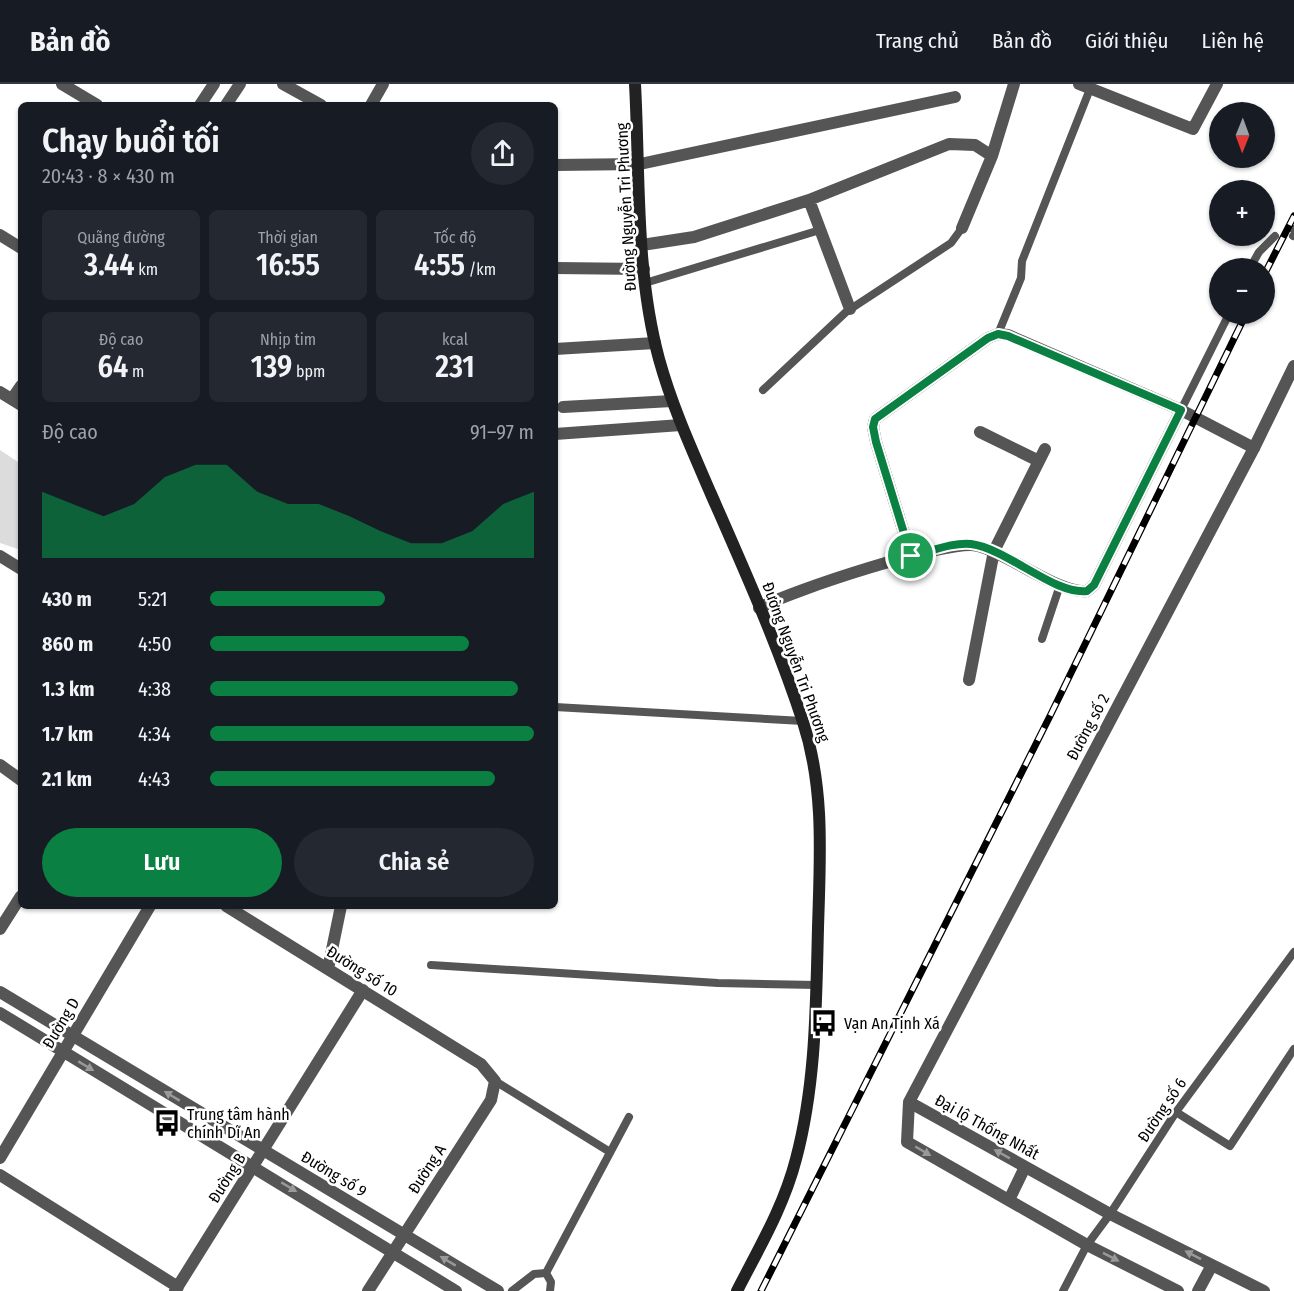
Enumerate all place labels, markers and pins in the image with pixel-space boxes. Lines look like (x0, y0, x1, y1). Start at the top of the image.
pin (885, 530, 936, 581)
bus stop icon: Vạn An Tịnh Xá (809, 1008, 839, 1038)
place label: Vạn An Tịnh Xá (844, 1014, 940, 1033)
place label: Trung tâm hành chính Dĩ An (187, 1105, 290, 1142)
bus stop icon: Trung tâm hành chính Dĩ An (152, 1108, 182, 1138)

